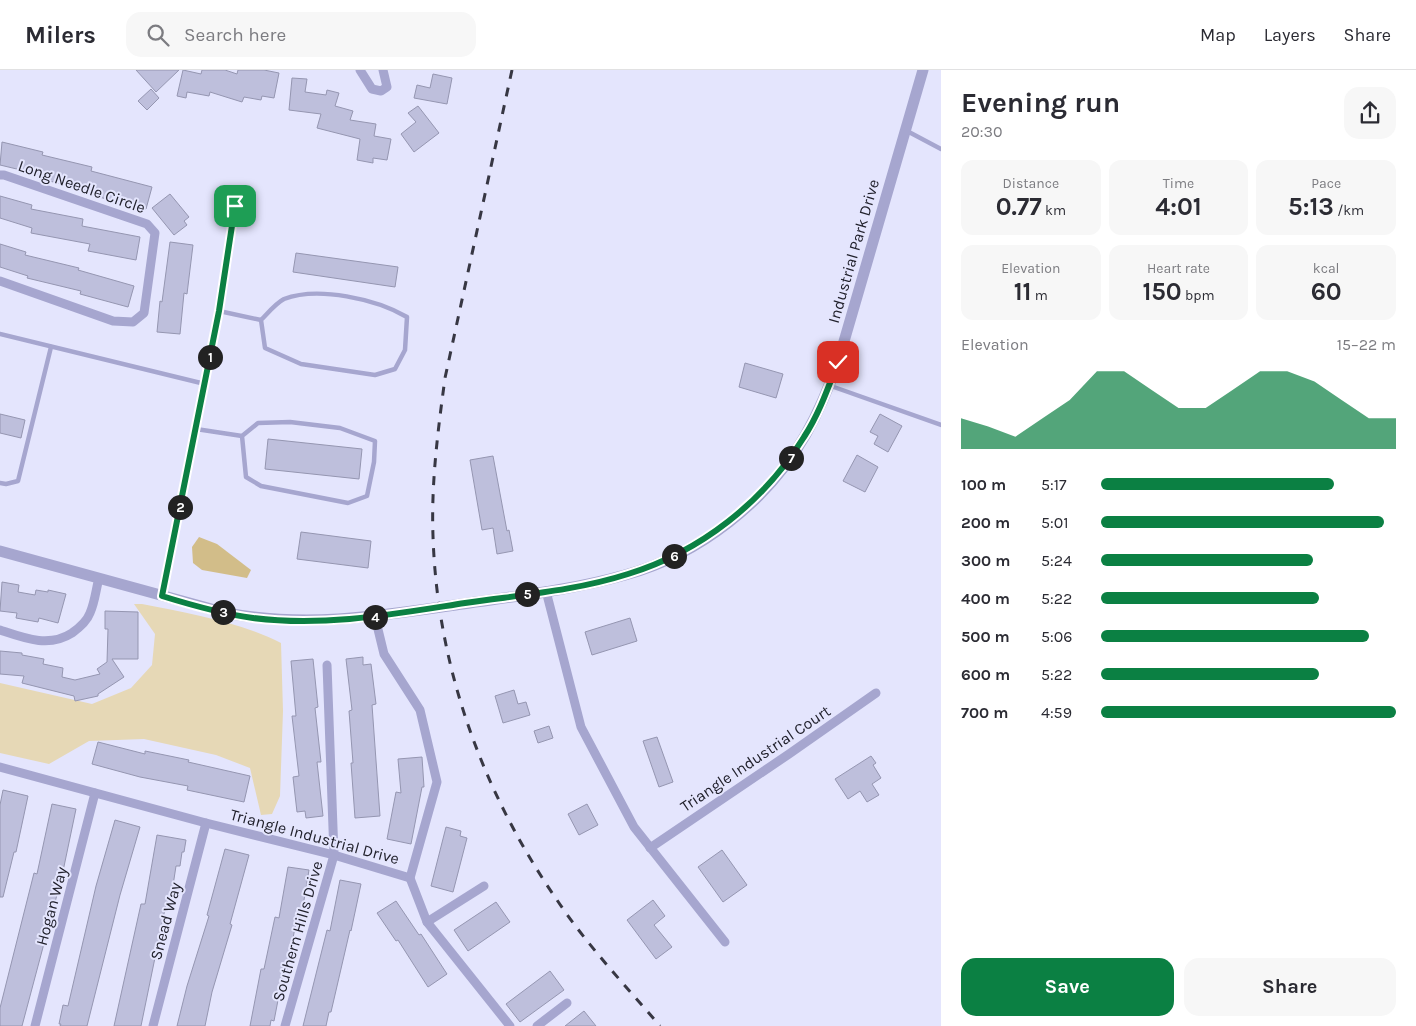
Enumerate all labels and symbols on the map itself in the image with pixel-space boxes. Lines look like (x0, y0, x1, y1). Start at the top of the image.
street label: Long Needle Circle (16, 156, 148, 217)
street label: Industrial Park Drive (824, 177, 883, 325)
pin (214, 185, 256, 227)
pin (817, 341, 859, 383)
pin: 1 (198, 344, 222, 370)
pin: 7 (778, 446, 804, 470)
pin: 2 (168, 494, 192, 520)
pin: 6 (662, 544, 686, 568)
pin: 5 (514, 582, 540, 606)
pin: 3 (210, 600, 236, 624)
pin: 4 (362, 604, 388, 630)
street label: Triangle Industrial Court (677, 701, 834, 816)
street label: Triangle Industrial Drive (228, 805, 401, 868)
street label: Southern Hills Drive (268, 859, 327, 1004)
street label: Hogan Way (32, 864, 71, 948)
street label: Snead Way (146, 880, 185, 962)

